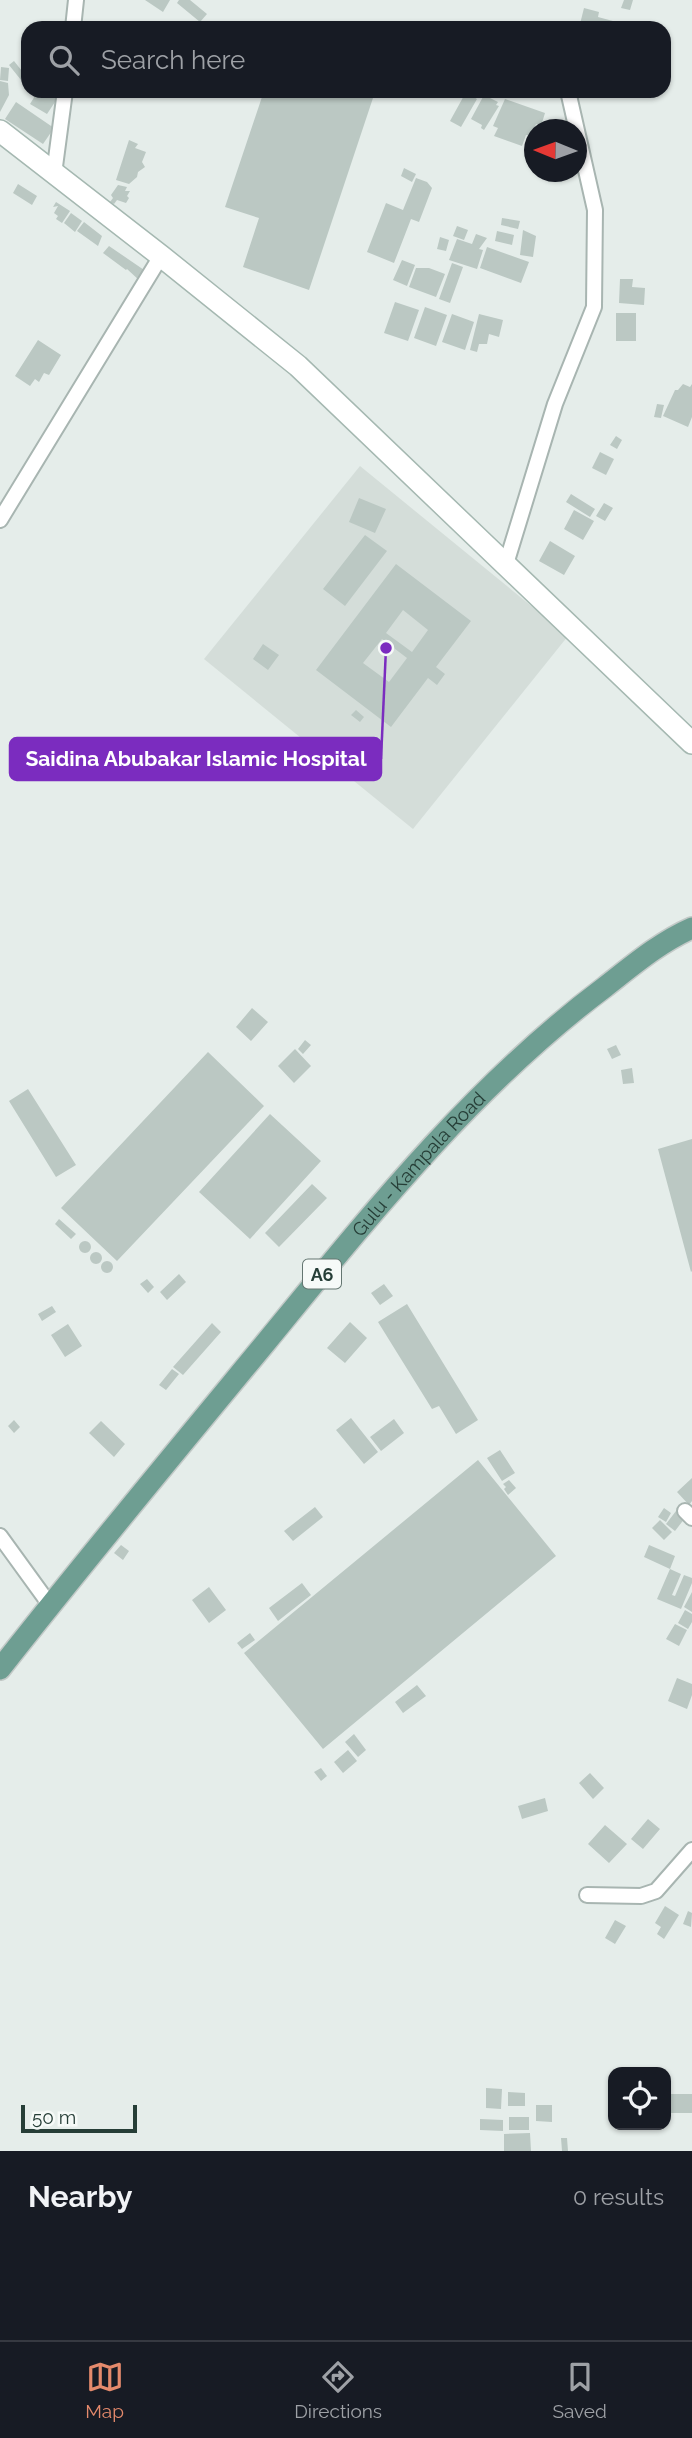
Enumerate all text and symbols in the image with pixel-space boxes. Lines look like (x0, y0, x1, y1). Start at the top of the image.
search box (21, 21, 671, 98)
icon: search (45, 41, 83, 79)
text: Search here (101, 45, 245, 75)
north arrow (524, 119, 587, 182)
callout: Saidina Abubakar Islamic Hospital (10, 738, 381, 780)
text: Saidina Abubakar Islamic Hospital (25, 746, 367, 771)
street label: Gulu - Kampala Road (347, 1087, 489, 1241)
road number: A6 (303, 1260, 341, 1288)
map controls (608, 2067, 671, 2130)
button: locate (608, 2067, 671, 2130)
scale bar (21, 2102, 136, 2134)
text: 50 m (32, 2106, 76, 2128)
text: Nearby (28, 2179, 132, 2214)
text: 0 results (573, 2183, 664, 2210)
tab: Map (85, 2358, 124, 2422)
tab: Directions (294, 2358, 382, 2422)
tab: Saved (552, 2358, 607, 2422)

